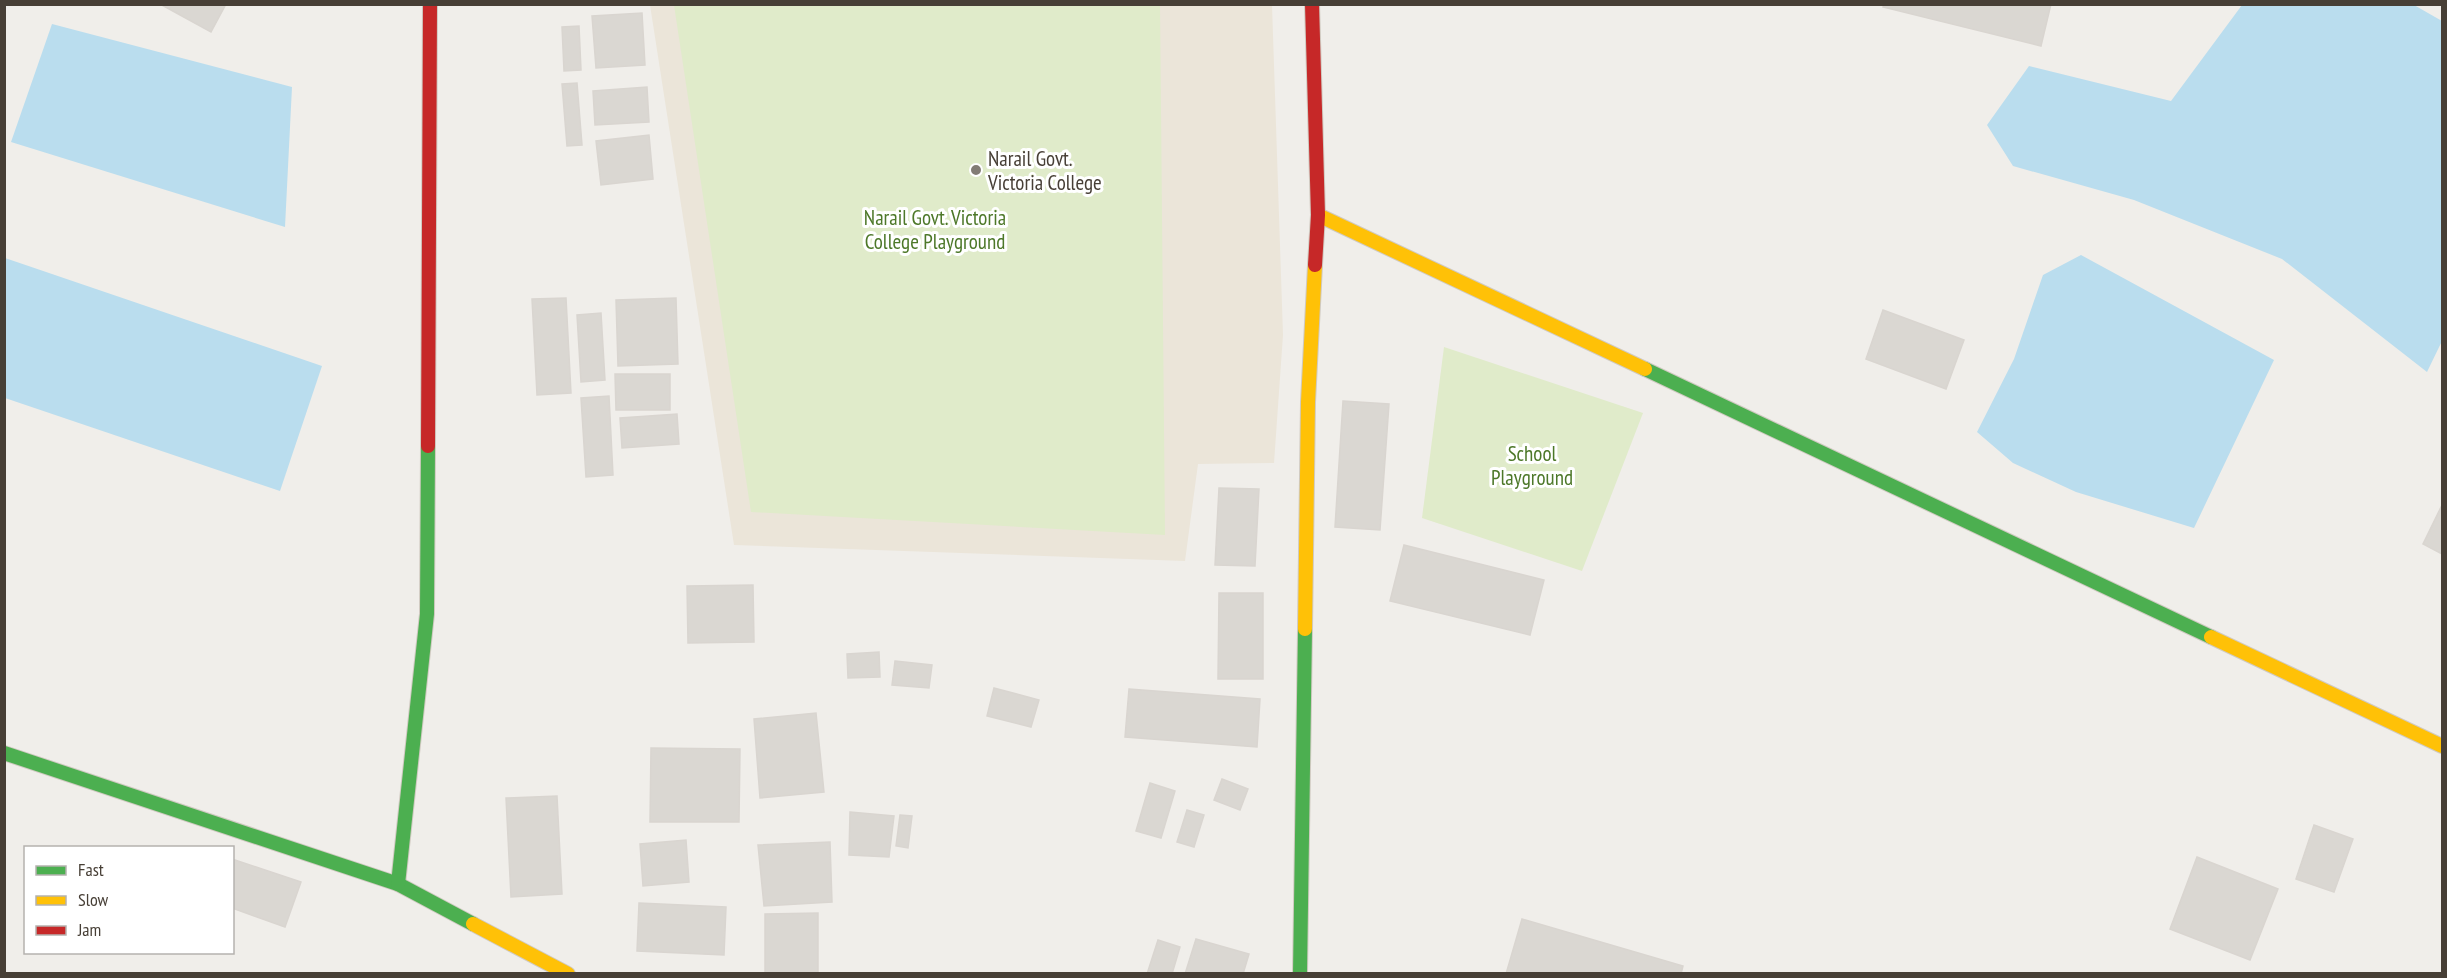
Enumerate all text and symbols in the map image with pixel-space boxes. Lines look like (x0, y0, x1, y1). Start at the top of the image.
place label: Narail Govt. Victoria College (987, 145, 1102, 196)
marker: Narail Govt. Victoria College (969, 163, 983, 177)
park label: Narail Govt. Victoria College Playground (864, 204, 1006, 255)
park label: School Playground (1491, 440, 1573, 491)
legend (24, 846, 234, 954)
text: Fast (78, 858, 104, 881)
text: Slow (78, 888, 109, 911)
text: Jam (77, 918, 101, 941)

